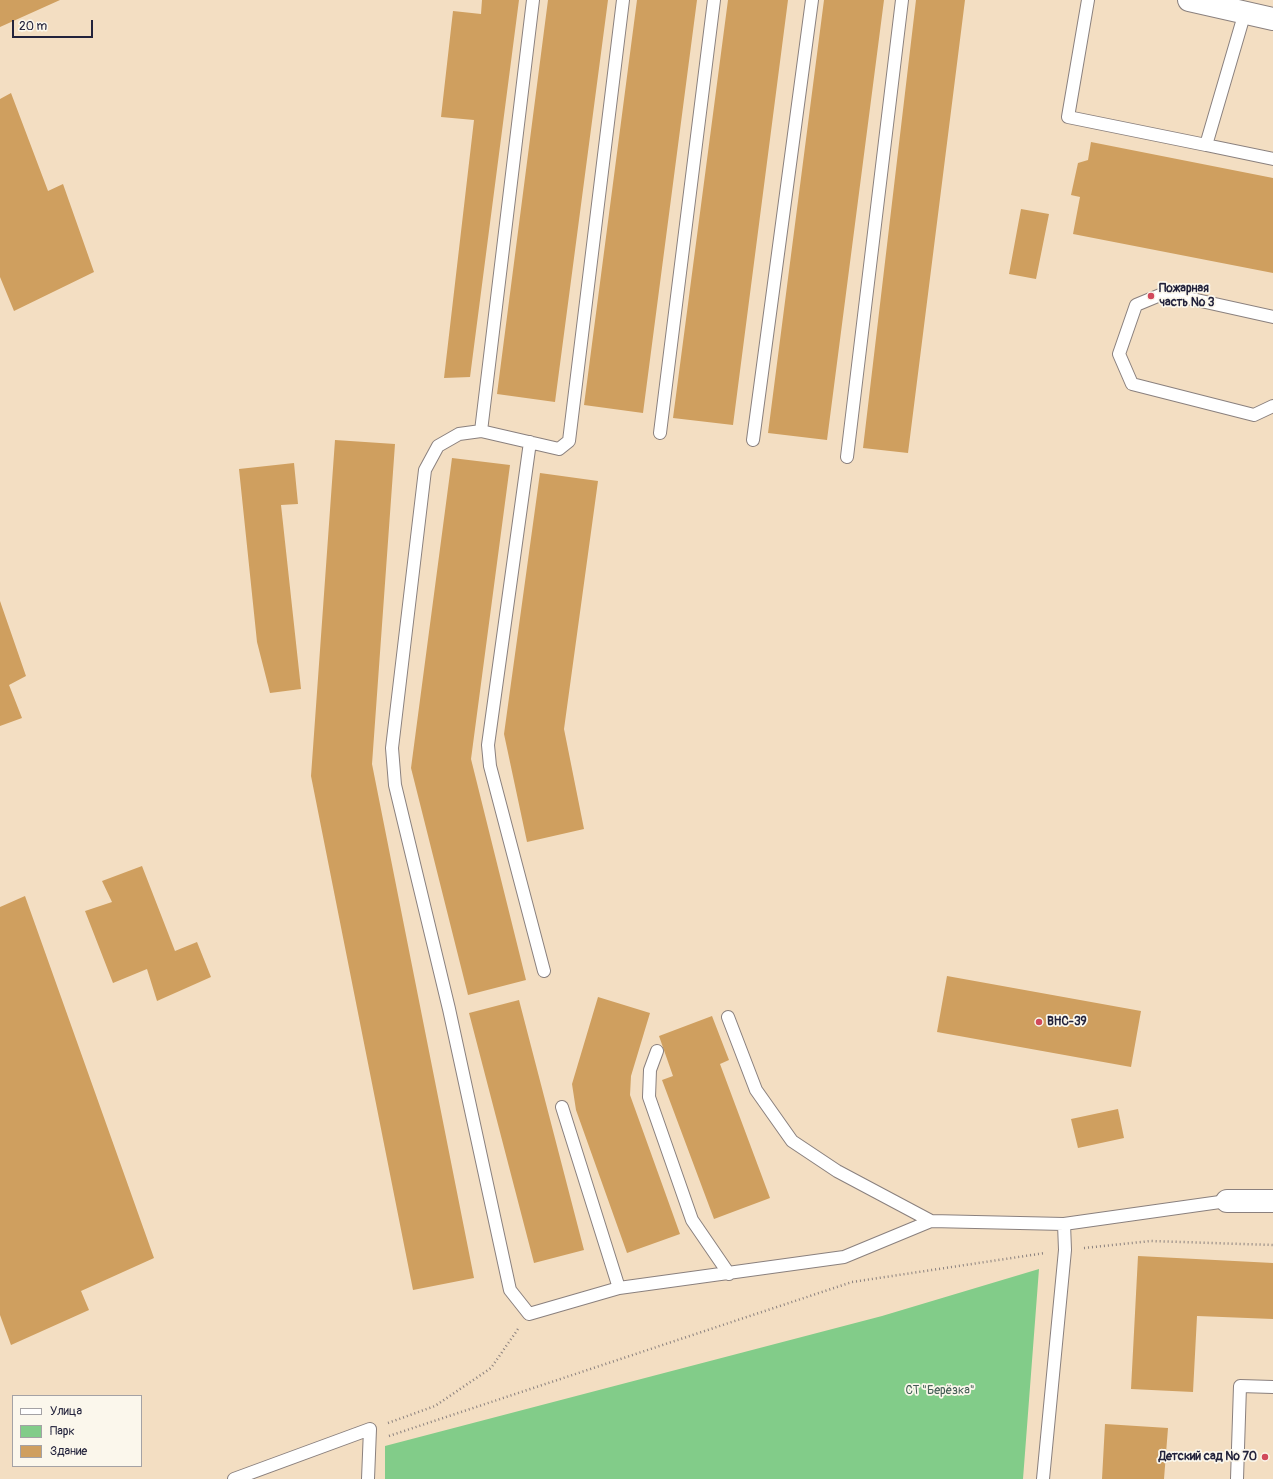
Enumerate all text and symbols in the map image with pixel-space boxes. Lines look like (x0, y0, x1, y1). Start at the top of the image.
scale bar (14, 12, 95, 38)
text: 20 m (19, 19, 47, 34)
place label: Пожарная часть № 3 (1159, 282, 1214, 310)
marker: Пожарная часть № 3 (1146, 291, 1156, 301)
place label: ВНС-39 (1047, 1015, 1087, 1029)
marker: ВНС-39 (1034, 1017, 1044, 1027)
park label: СТ "Берёзка" (905, 1384, 975, 1398)
legend (12, 1395, 142, 1467)
text: Улица (50, 1404, 82, 1419)
text: Парк (50, 1424, 75, 1439)
text: Здание (50, 1444, 87, 1459)
place label: Детский сад № 70 (1159, 1450, 1257, 1464)
marker: Детский сад № 70 (1260, 1452, 1270, 1462)

